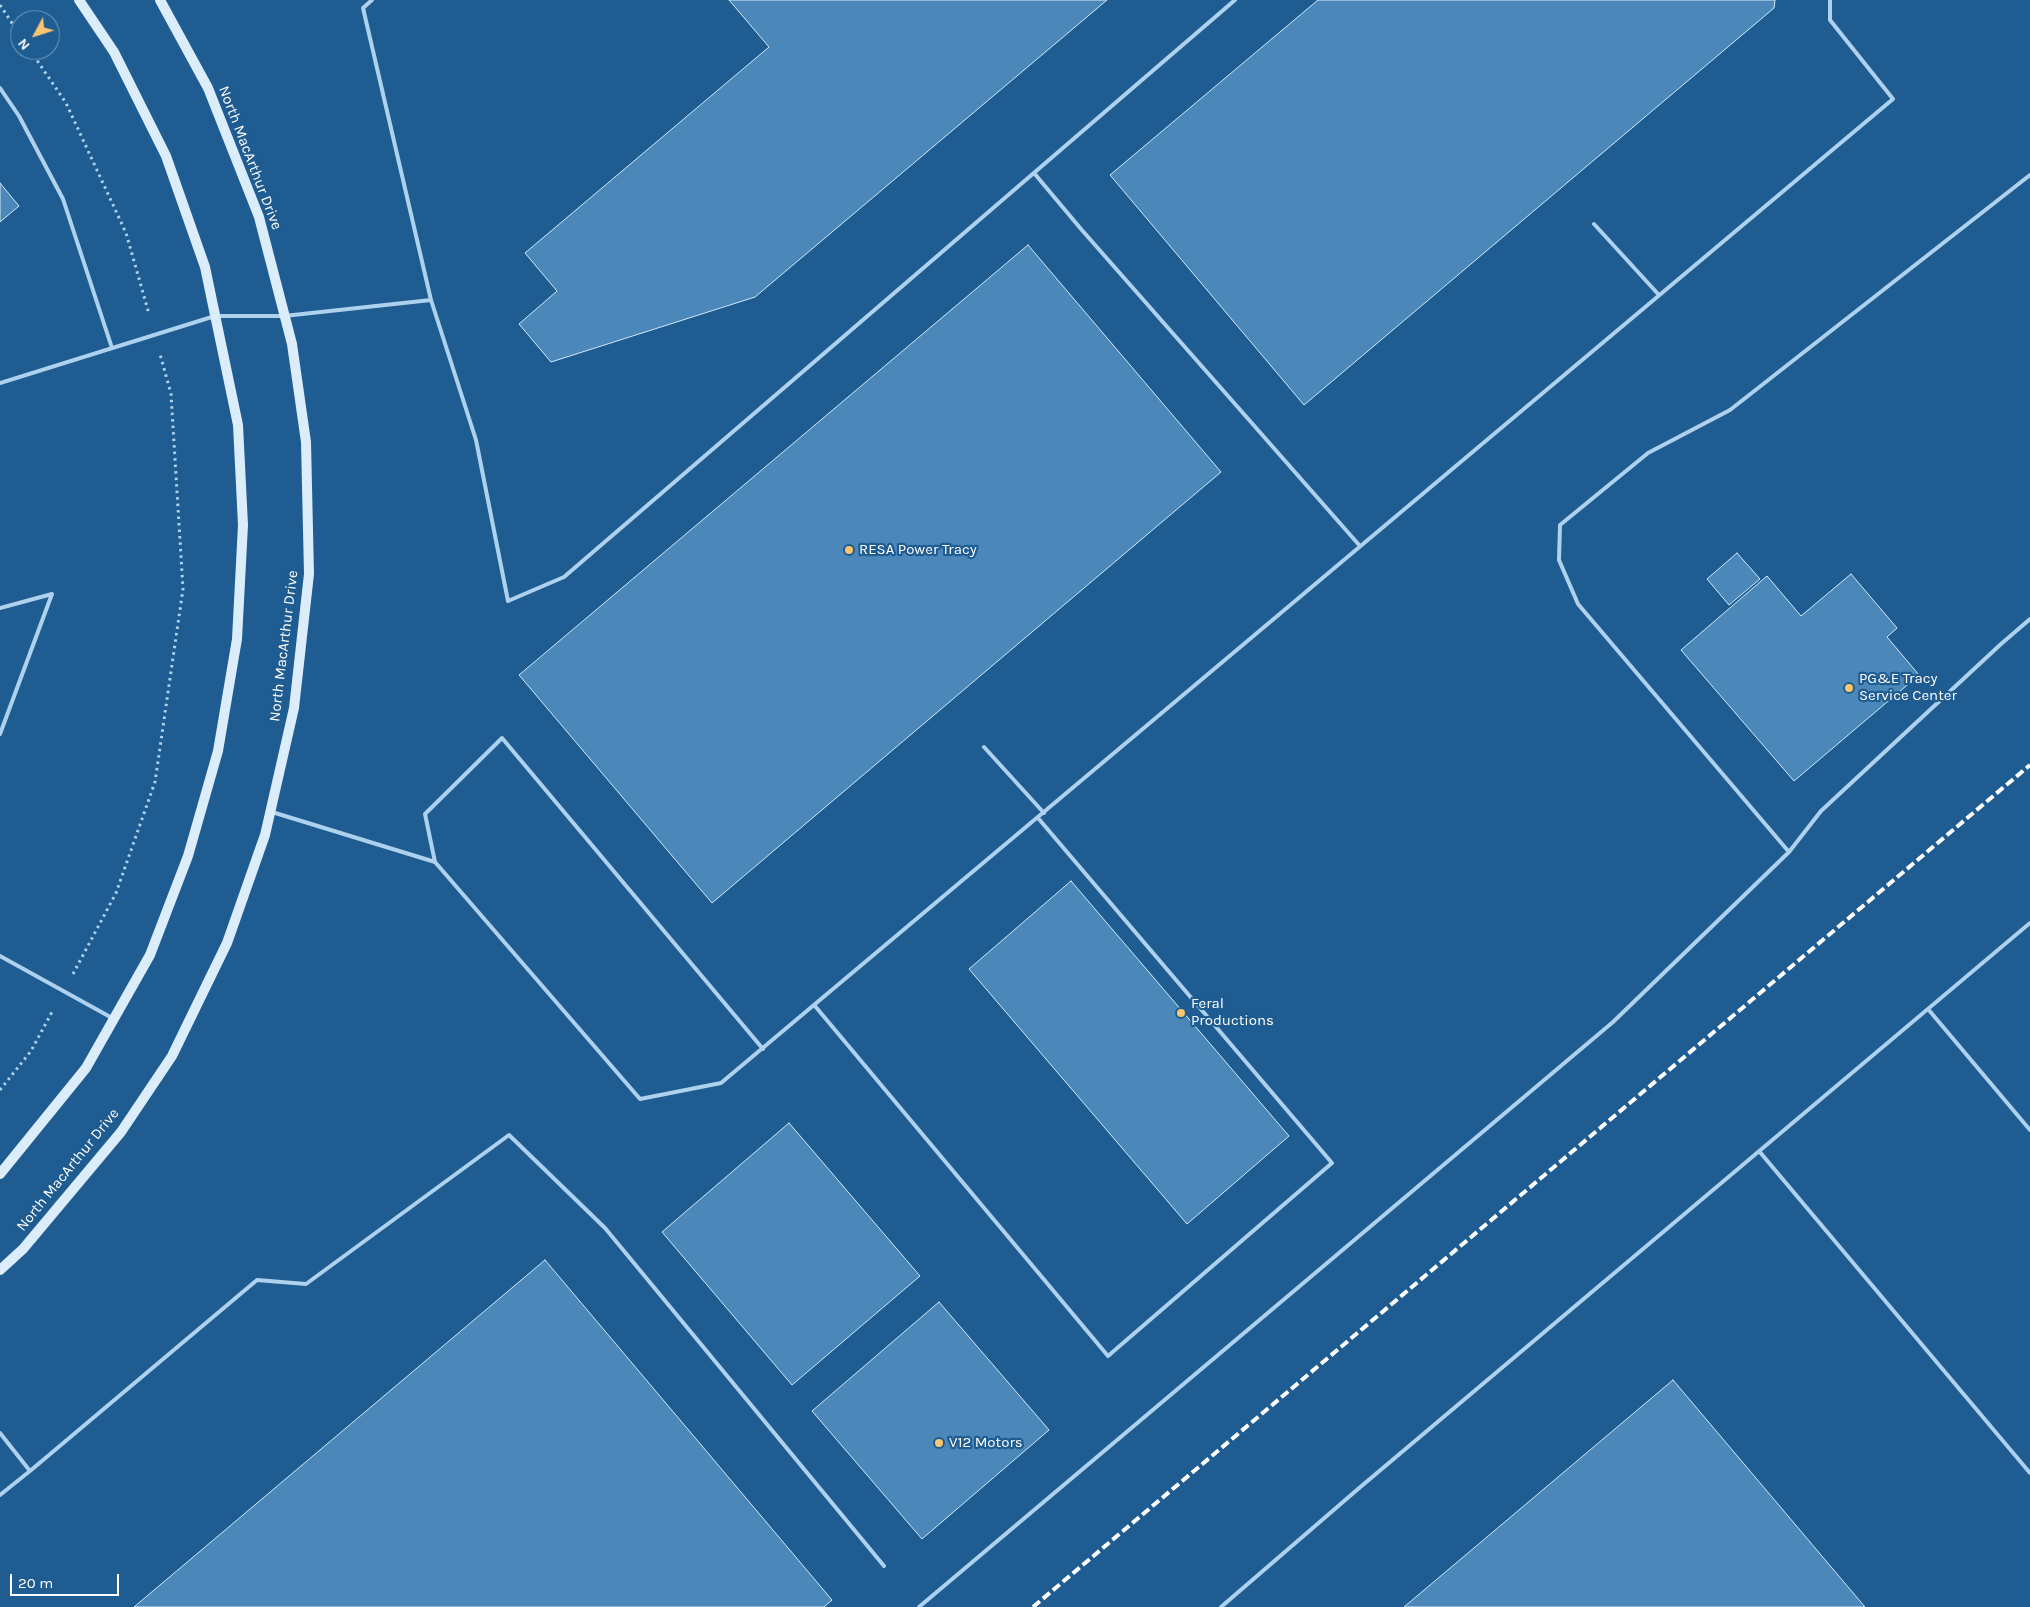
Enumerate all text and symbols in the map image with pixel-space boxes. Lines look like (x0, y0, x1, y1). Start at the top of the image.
north arrow (10, 10, 60, 60)
text: N (14, 35, 34, 54)
street label: North MacArthur Drive (214, 84, 286, 232)
place label: RESA Power Tracy (859, 541, 977, 559)
marker: RESA Power Tracy (843, 544, 855, 556)
street label: North MacArthur Drive (266, 569, 302, 723)
place label: PG&E Tracy Service Center (1859, 670, 1957, 705)
marker: PG&E Tracy Service Center (1843, 682, 1855, 694)
place label: Feral Productions (1191, 995, 1274, 1030)
marker: Feral Productions (1175, 1007, 1187, 1019)
street label: North MacArthur Drive (13, 1105, 123, 1235)
place label: V12 Motors (949, 1434, 1023, 1452)
marker: V12 Motors (933, 1437, 945, 1449)
scale bar (12, 1564, 121, 1596)
text: 20 m (18, 1574, 53, 1592)

